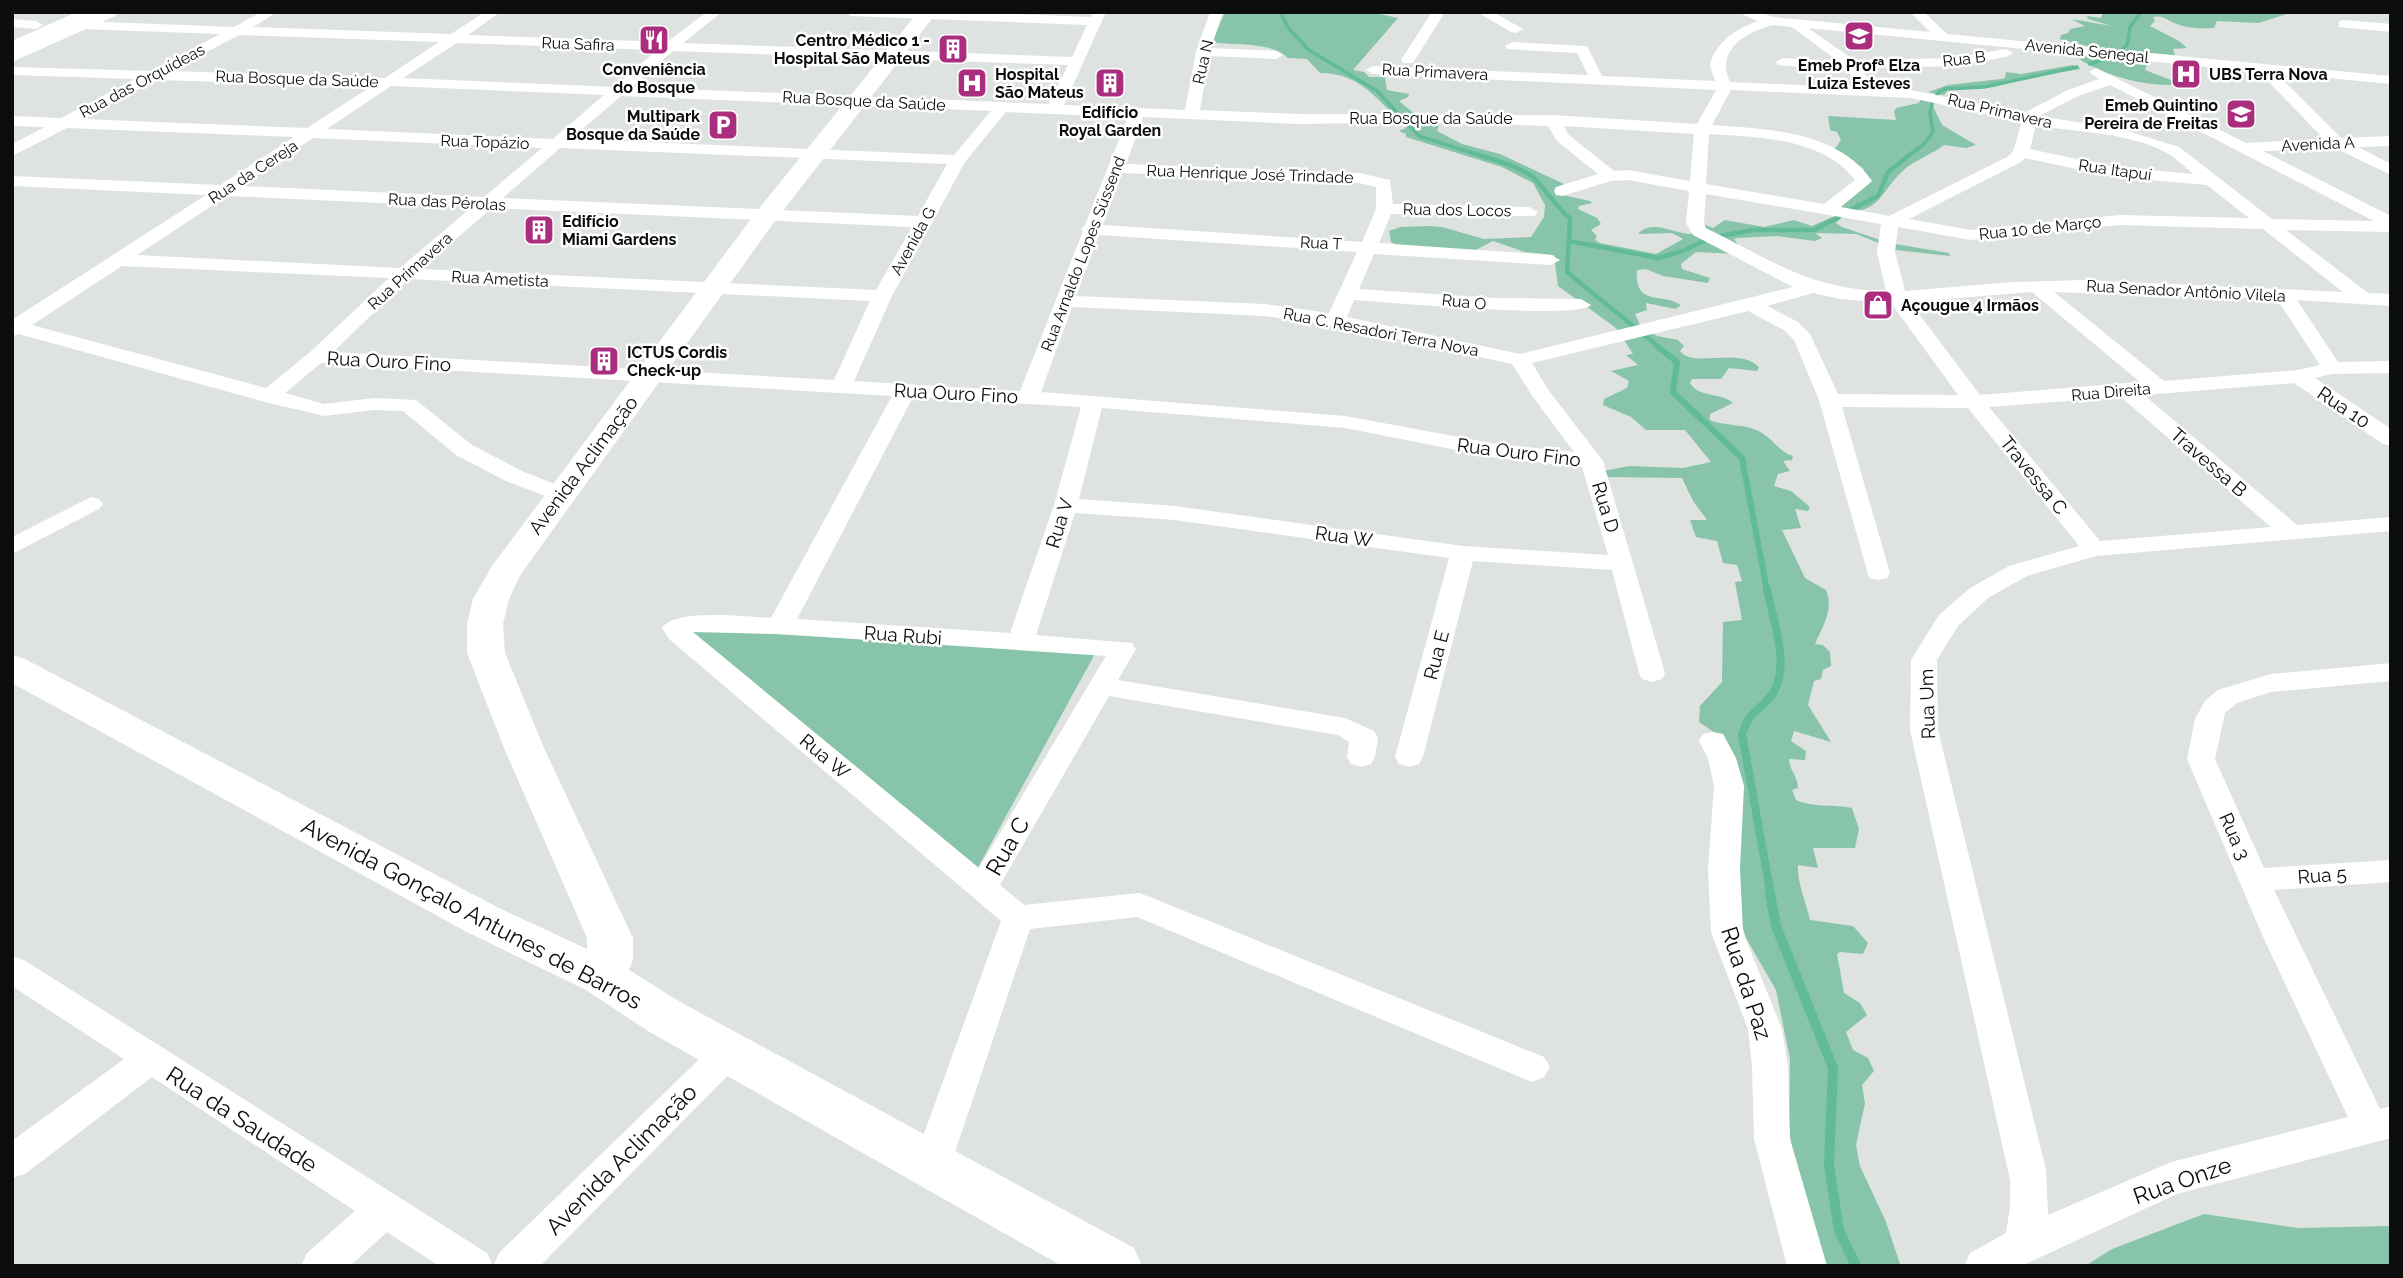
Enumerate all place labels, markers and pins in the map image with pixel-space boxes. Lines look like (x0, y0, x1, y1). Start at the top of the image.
school or university icon: Emeb Profª Elza Luiza Esteves (1842, 19, 1876, 53)
restaurant icon: Conveniência do Bosque (637, 23, 671, 57)
place label: Centro Médico 1 - Hospital São Mateus (774, 31, 930, 68)
building icon: Centro Médico 1 - Hospital São Mateus (936, 32, 970, 66)
place label: Emeb Profª Elza Luiza Esteves (1798, 56, 1920, 93)
hospital icon: UBS Terra Nova (2169, 57, 2203, 91)
place label: Conveniência do Bosque (602, 60, 706, 97)
place label: Hospital São Mateus (995, 65, 1084, 102)
place label: UBS Terra Nova (2209, 65, 2328, 84)
hospital icon: Hospital São Mateus (955, 66, 989, 100)
building icon: Edifício Royal Garden (1093, 66, 1127, 100)
place label: Emeb Quintino Pereira de Freitas (2084, 96, 2218, 133)
school or university icon: Emeb Quintino Pereira de Freitas (2224, 97, 2258, 131)
place label: Edifício Royal Garden (1059, 103, 1161, 140)
place label: Multipark Bosque da Saúde (566, 107, 700, 144)
parking icon: Multipark Bosque da Saúde (706, 108, 740, 142)
place label: Edifício Miami Gardens (562, 212, 676, 249)
building icon: Edifício Miami Gardens (522, 213, 556, 247)
shop icon: Açougue 4 Irmãos (1861, 288, 1895, 322)
place label: Açougue 4 Irmãos (1901, 296, 2039, 315)
place label: ICTUS Cordis Check-up (627, 343, 727, 380)
building icon: ICTUS Cordis Check-up (587, 344, 621, 378)

